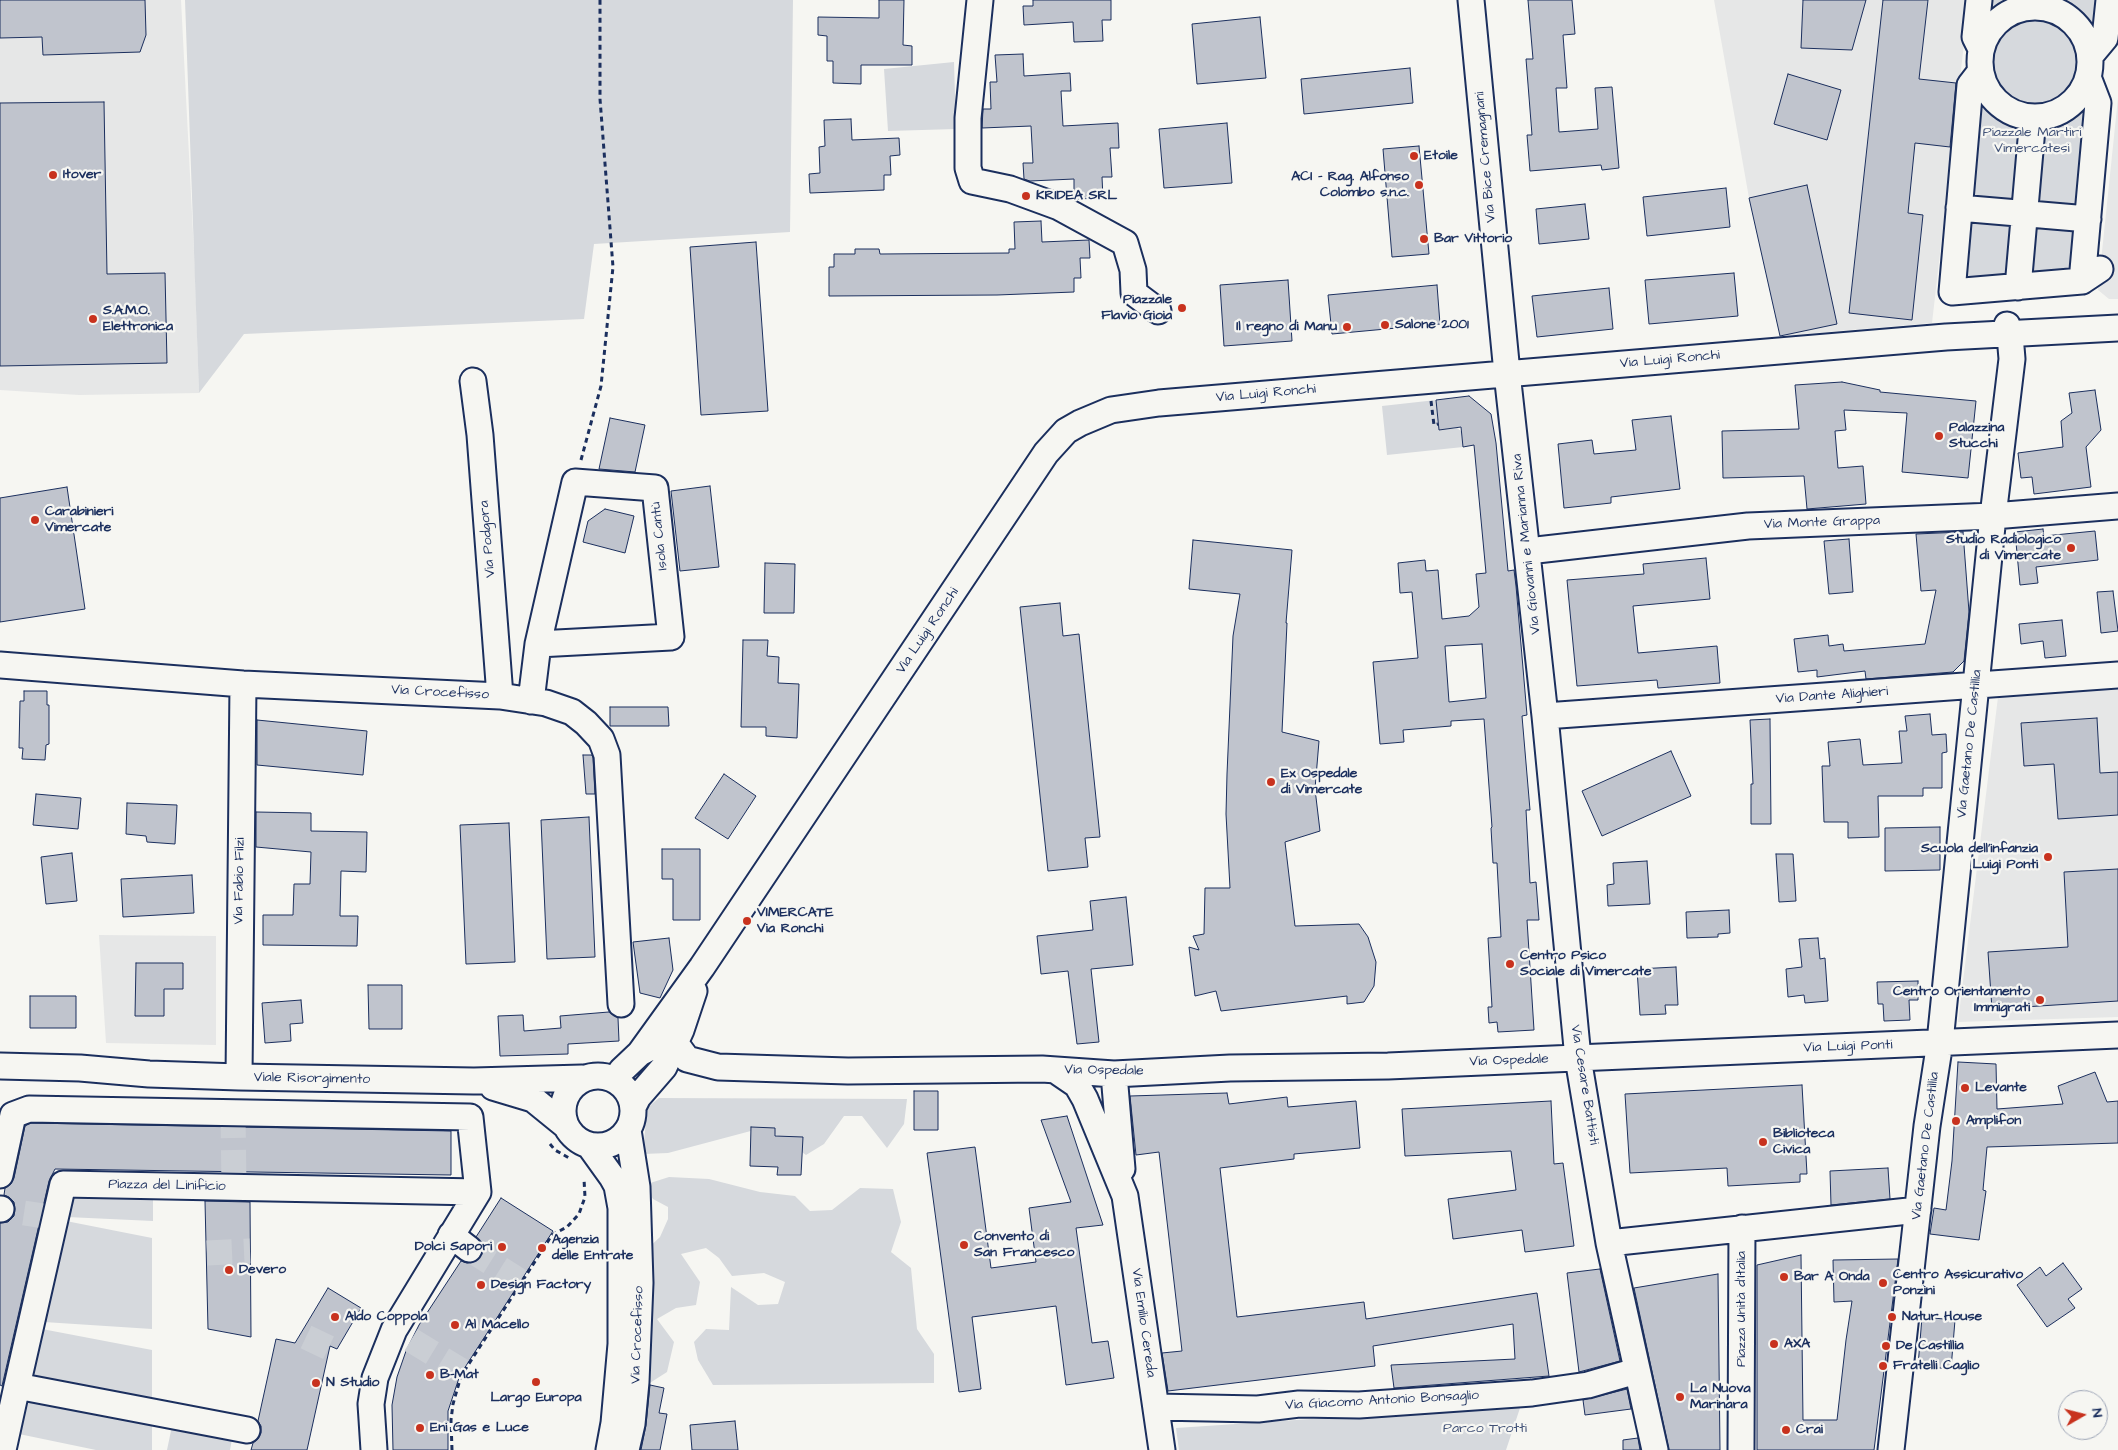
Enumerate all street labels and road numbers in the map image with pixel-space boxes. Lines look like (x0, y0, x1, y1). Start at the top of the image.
street label: Via Bice Cremagnani (1472, 91, 1500, 223)
street label: Via Luigi Ronchi (1619, 347, 1721, 373)
street label: Via Luigi Ronchi (1215, 381, 1317, 407)
street label: Via Giovanni e Marianna Riva (1509, 453, 1545, 635)
street label: Via Podgora (476, 500, 500, 578)
street label: Isola Cantù (648, 501, 672, 571)
street label: Via Monte Grappa (1764, 513, 1880, 533)
street label: Via Luigi Ronchi (893, 585, 963, 677)
street label: Via Gaetano De Castillia (1954, 669, 1986, 819)
street label: Via Crocefisso (391, 682, 489, 704)
street label: Via Dante Alighieri (1775, 684, 1889, 708)
street label: Via Fabio Filzi (231, 837, 249, 925)
street label: Via Cesare Battisti (1566, 1024, 1602, 1146)
street label: Via Luigi Ponti (1803, 1037, 1893, 1057)
street label: Via Ospedale (1469, 1051, 1549, 1071)
street label: Via Ospedale (1064, 1062, 1144, 1080)
street label: Viale Risorgimento (254, 1070, 370, 1088)
street label: Via Gaetano De Castillia (1909, 1071, 1943, 1221)
street label: Piazza del Linificio (108, 1177, 226, 1195)
street label: Piazza Unità d'Italia (1734, 1251, 1750, 1367)
street label: Via Emilio Cereda (1127, 1267, 1159, 1379)
street label: Via Crocefisso (628, 1286, 648, 1384)
street label: Via Giacomo Antonio Bonsaglio (1285, 1388, 1479, 1414)

